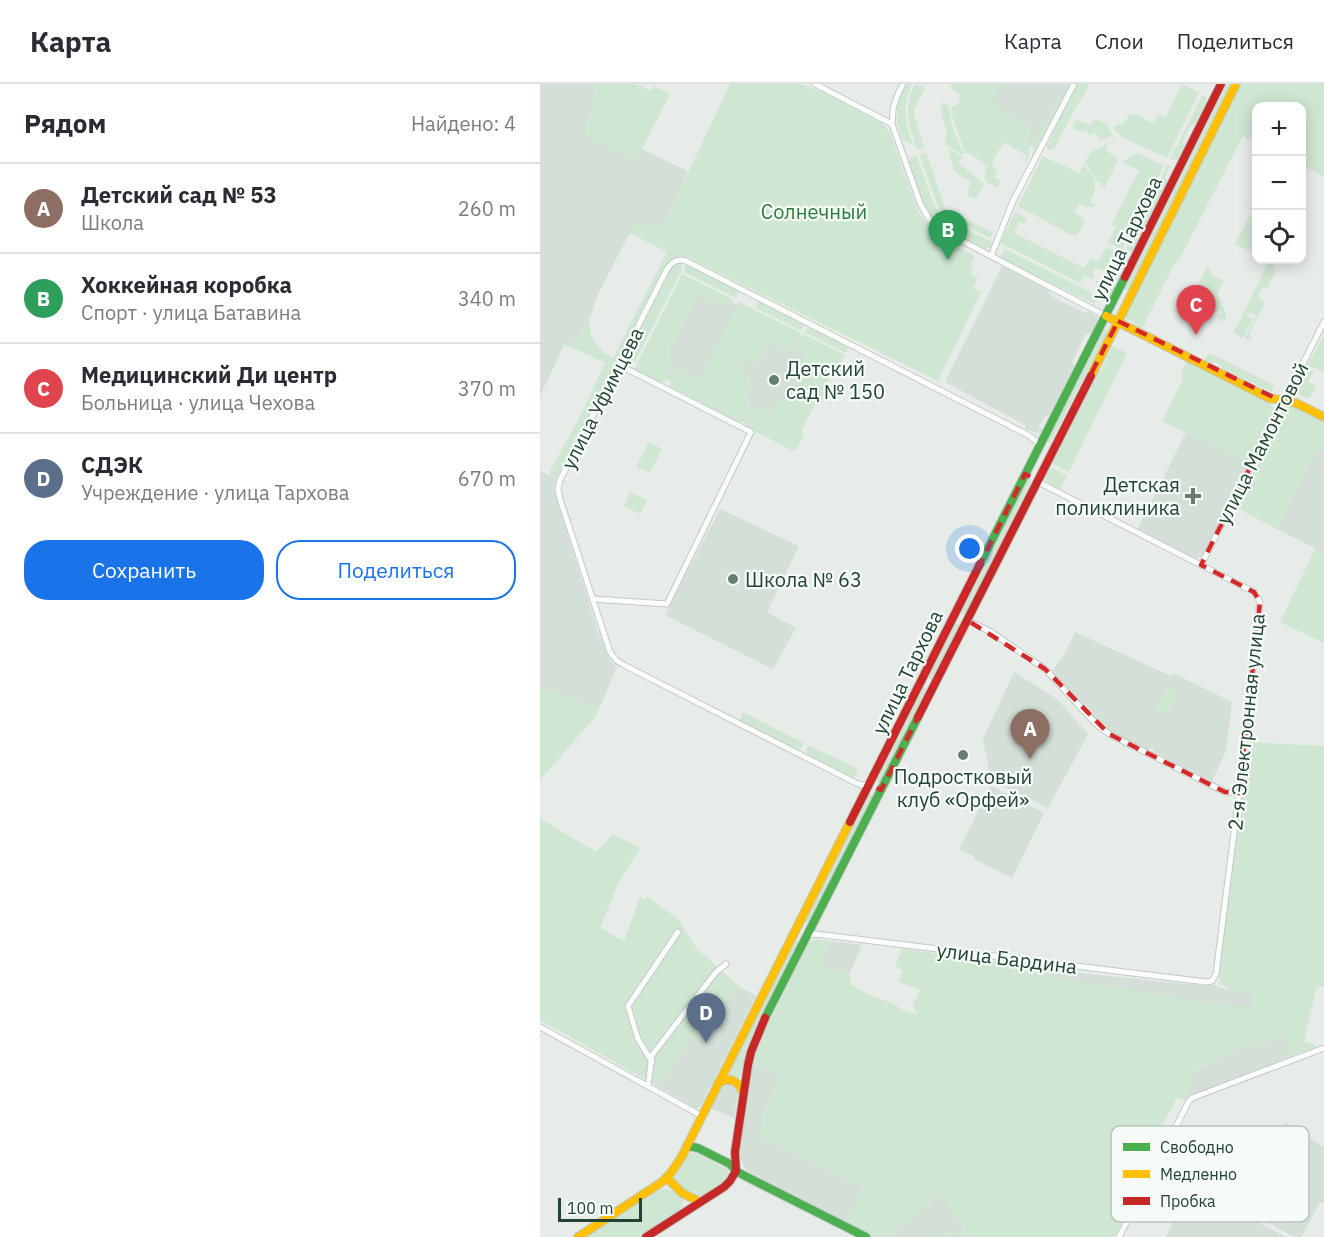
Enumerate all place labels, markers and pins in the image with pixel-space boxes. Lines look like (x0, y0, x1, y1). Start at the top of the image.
pin: B (928, 210, 968, 260)
pin: C (1176, 286, 1216, 335)
place label: Детский сад № 150 (786, 355, 885, 405)
marker: Детский сад № 150 (767, 373, 781, 387)
place label: Детская поликлиника (1055, 471, 1180, 521)
marker: Детская поликлиника (1184, 487, 1202, 505)
place label: Школа № 63 (745, 566, 862, 593)
marker: Школа № 63 (726, 572, 740, 586)
pin: A (1010, 710, 1050, 759)
marker: Подростковый клуб «Орфей» (956, 748, 970, 762)
place label: Подростковый клуб «Орфей» (894, 763, 1032, 813)
pin: D (686, 994, 726, 1043)

